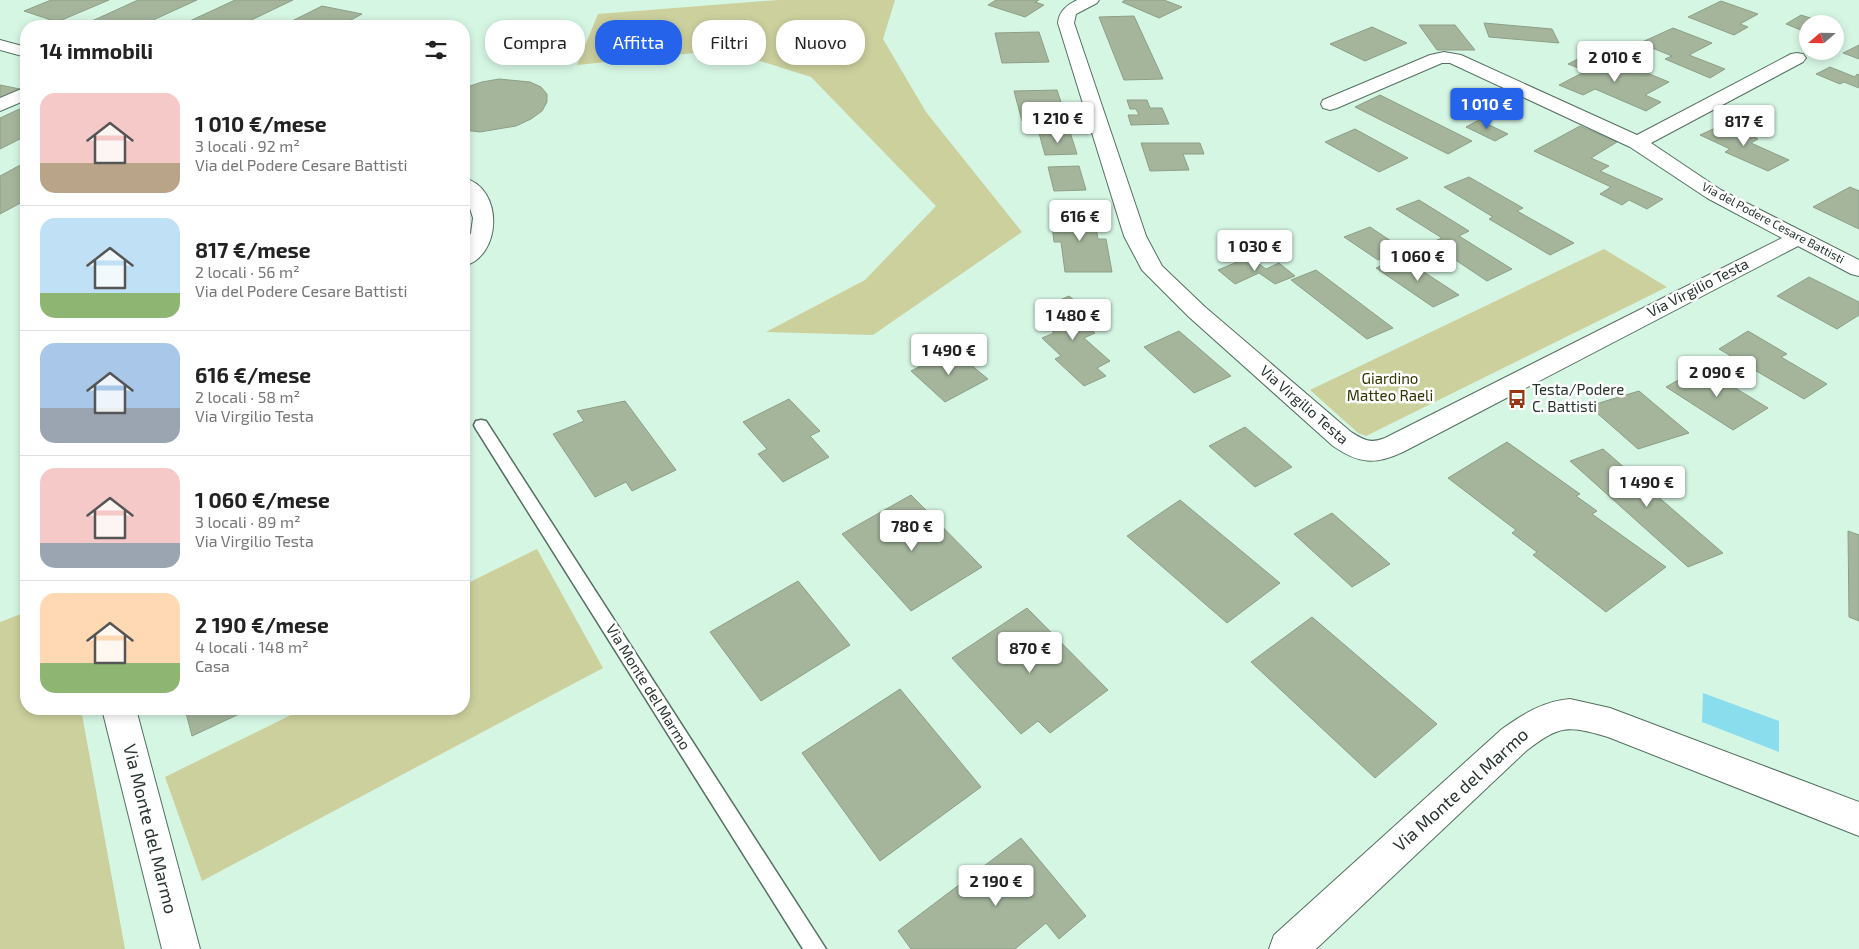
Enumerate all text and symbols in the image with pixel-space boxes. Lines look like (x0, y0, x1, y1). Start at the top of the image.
north arrow (1799, 15, 1844, 60)
map controls (1799, 15, 1844, 60)
chip: Compra (485, 20, 585, 65)
chip: Affitta (595, 20, 682, 65)
chip: Filtri (692, 20, 766, 65)
chip: Nuovo (776, 20, 865, 65)
icon: filters (422, 36, 450, 64)
text: 14 immobili (40, 38, 153, 63)
pin: 2 010 € (1569, 41, 1661, 83)
text: 2 010 € (1588, 47, 1642, 66)
pin: 1 010 € (1441, 88, 1533, 130)
text: 1 010 € (1461, 94, 1513, 113)
pin: 1 210 € (1012, 102, 1104, 144)
pin: 817 € (1709, 104, 1779, 147)
text: 1 210 € (1033, 108, 1083, 127)
text: 1 010 €/mese (195, 111, 326, 136)
text: 817 € (1724, 111, 1764, 130)
icon: home (80, 113, 140, 173)
text: 3 locali · 92 m² (195, 136, 300, 155)
text: Via del Podere Cesare Battisti (195, 155, 407, 174)
street label: Via del Podere Cesare Battisti (1700, 179, 1847, 266)
pin: 616 € (1045, 200, 1115, 242)
text: 616 € (1060, 206, 1100, 225)
pin: 1 030 € (1209, 230, 1301, 272)
text: 1 030 € (1228, 236, 1282, 255)
text: 817 €/mese (195, 237, 311, 262)
icon: home (80, 238, 140, 298)
pin: 1 060 € (1372, 240, 1464, 282)
text: 1 060 € (1391, 246, 1445, 265)
street label: Via Virgilio Testa (1644, 254, 1751, 320)
text: 2 locali · 56 m² (195, 262, 300, 281)
text: Via del Podere Cesare Battisti (195, 281, 407, 300)
pin: 1 480 € (1027, 298, 1119, 341)
text: 1 480 € (1046, 305, 1100, 324)
pin: 1 490 € (903, 334, 995, 376)
text: 1 490 € (922, 340, 976, 359)
pin: 2 090 € (1671, 356, 1763, 398)
street label: Via Virgilio Testa (1257, 361, 1353, 448)
text: 616 €/mese (195, 362, 311, 387)
text: 2 090 € (1689, 362, 1745, 381)
icon: home (80, 363, 140, 423)
park label: Giardino Matteo Raeli (1347, 369, 1433, 404)
place label: Testa/Podere C. Battisti (1532, 380, 1624, 415)
text: 2 locali · 58 m² (195, 387, 300, 406)
bus stop icon: Testa/Podere C. Battisti (1506, 388, 1528, 410)
text: Via Virgilio Testa (195, 406, 314, 425)
pin: 1 490 € (1601, 466, 1693, 508)
text: 1 490 € (1620, 472, 1674, 491)
text: 1 060 €/mese (195, 487, 330, 512)
icon: home (80, 488, 140, 548)
pin: 780 € (877, 510, 947, 552)
text: 3 locali · 89 m² (195, 512, 301, 531)
text: 780 € (891, 516, 933, 535)
text: Via Virgilio Testa (195, 531, 314, 550)
text: 2 190 €/mese (195, 612, 329, 637)
icon: home (80, 613, 140, 673)
street label: Via Monte del Marmo (603, 620, 695, 753)
pin: 870 € (995, 632, 1065, 674)
text: 4 locali · 148 m² (195, 637, 309, 656)
text: 870 € (1009, 638, 1051, 657)
text: Casa (195, 656, 230, 675)
street label: Via Monte del Marmo (1388, 723, 1532, 856)
street label: Via Monte del Marmo (119, 742, 183, 916)
pin: 2 190 € (950, 864, 1042, 907)
text: 2 190 € (970, 871, 1022, 890)

